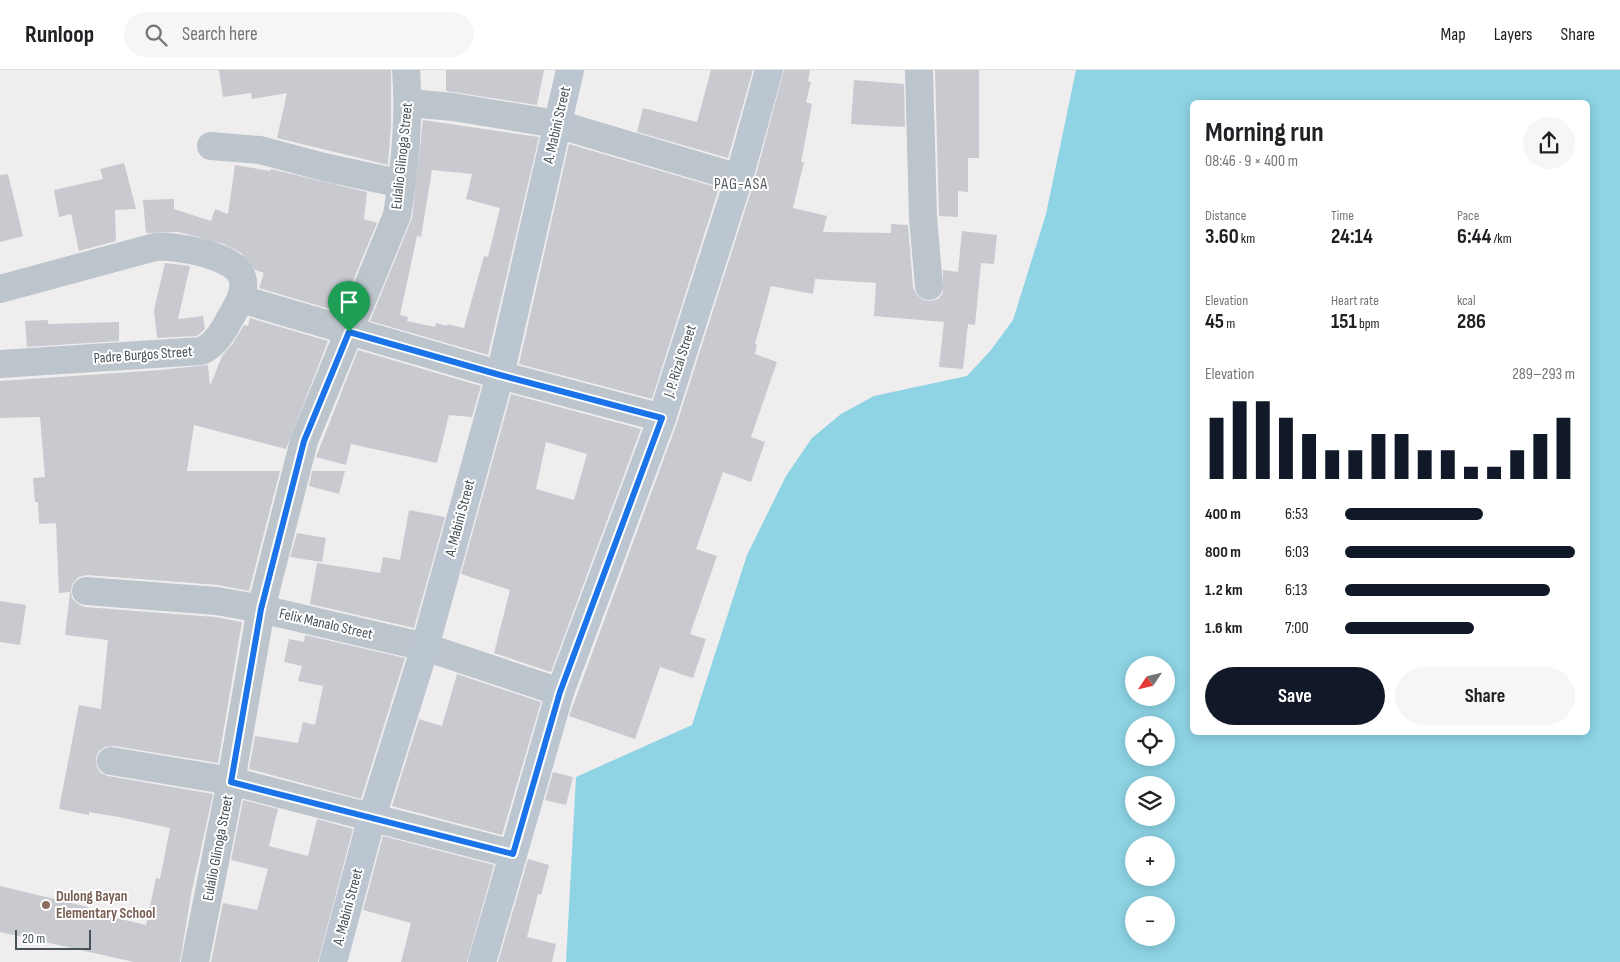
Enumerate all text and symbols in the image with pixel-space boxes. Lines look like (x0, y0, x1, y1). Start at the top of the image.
search box (124, 12, 474, 57)
text: Runloop (25, 20, 94, 49)
icon: search (142, 21, 170, 49)
text: Search here (182, 23, 258, 46)
text: Map (1441, 24, 1466, 45)
text: Layers (1494, 24, 1533, 45)
text: Share (1561, 24, 1595, 45)
street label: A. Mabini Street (539, 84, 575, 166)
street label: Eulalio Glinoga Street (387, 101, 417, 210)
text: Morning run (1205, 116, 1324, 149)
button: share (1523, 117, 1575, 169)
text: 08:46 · 9 × 400 m (1205, 152, 1298, 171)
district label: PAG-ASA (714, 175, 768, 194)
text: Distance (1205, 207, 1246, 224)
text: Time (1331, 207, 1354, 224)
text: Pace (1457, 207, 1479, 224)
text: 3.60 (1205, 224, 1239, 249)
text: 24:14 (1331, 224, 1373, 249)
text: 6:44 (1457, 224, 1491, 249)
text: km (1239, 230, 1255, 247)
text: /km (1491, 230, 1512, 247)
pin (328, 281, 370, 332)
icon: arrive (335, 288, 363, 316)
text: Elevation (1205, 292, 1248, 309)
text: Heart rate (1331, 292, 1379, 309)
text: kcal (1457, 292, 1476, 309)
text: 45 (1205, 309, 1224, 334)
text: 151 (1331, 309, 1357, 334)
text: 286 (1457, 309, 1486, 334)
text: m (1224, 315, 1235, 332)
text: bpm (1357, 315, 1380, 332)
street label: J. P. Rizal Street (659, 322, 701, 401)
street label: Padre Burgos Street (93, 342, 193, 368)
text: Elevation (1205, 365, 1254, 384)
text: 289–293 m (1512, 365, 1575, 384)
street label: A. Mabini Street (440, 477, 479, 559)
text: 400 m (1205, 505, 1241, 524)
text: 6:53 (1285, 505, 1308, 524)
text: 800 m (1205, 543, 1241, 562)
text: 6:03 (1285, 543, 1309, 562)
text: 1.2 km (1205, 581, 1243, 600)
text: 6:13 (1285, 581, 1307, 600)
street label: Felix Manalo Street (277, 604, 375, 644)
text: 1.6 km (1205, 619, 1242, 638)
text: 7:00 (1285, 619, 1309, 638)
north arrow (1125, 656, 1175, 706)
map controls (1125, 656, 1175, 946)
button: Save (1205, 667, 1385, 725)
button: Share (1395, 667, 1575, 725)
button: locate (1125, 716, 1175, 766)
button: layers (1125, 776, 1175, 826)
street label: Eulalio Glinoga Street (198, 793, 238, 902)
button: + (1125, 836, 1175, 886)
street label: A. Mabini Street (328, 866, 367, 948)
place label: Dulong Bayan Elementary School (56, 887, 155, 923)
button: − (1125, 896, 1175, 946)
marker: Dulong Bayan Elementary School (40, 899, 52, 911)
scale bar (15, 927, 91, 950)
text: 20 m (22, 930, 45, 947)

